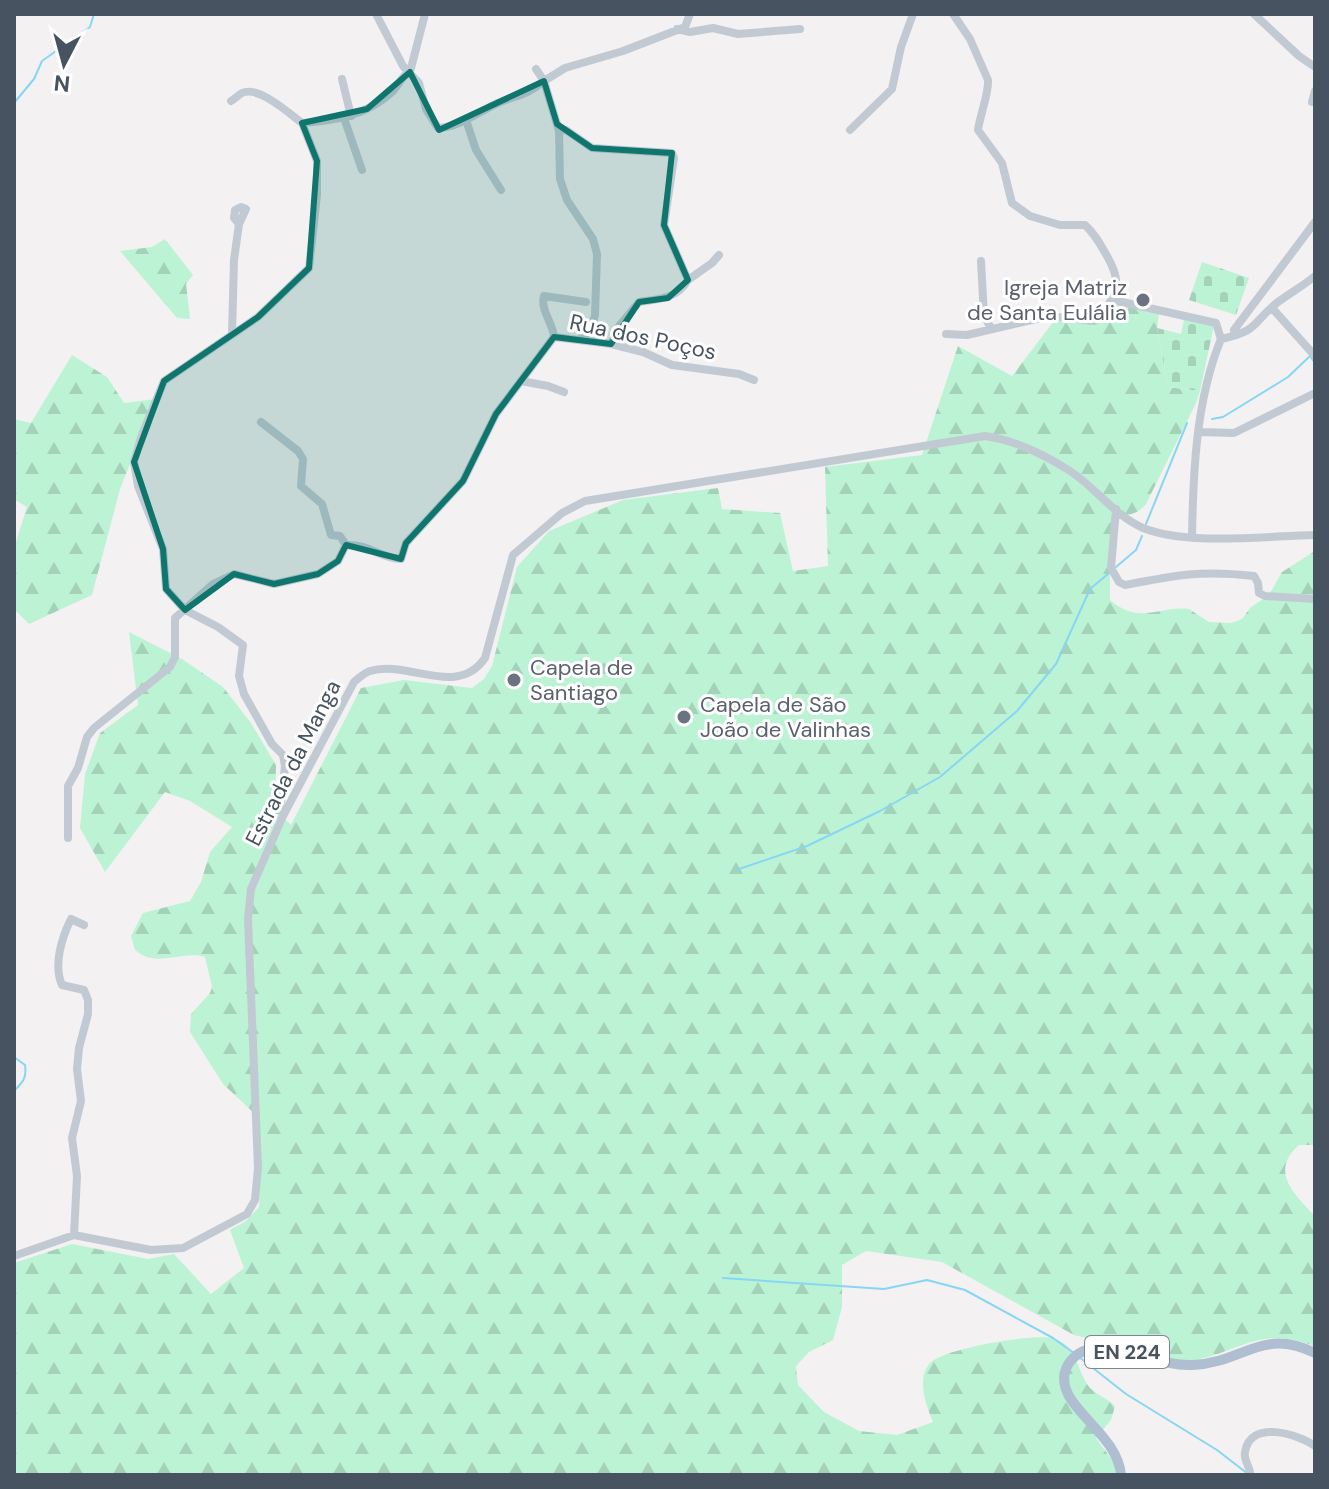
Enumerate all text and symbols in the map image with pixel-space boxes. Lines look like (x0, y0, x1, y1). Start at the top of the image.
north arrow (24, 24, 104, 104)
text: N (52, 68, 71, 99)
place label: Igreja Matriz de Santa Eulália (967, 273, 1127, 327)
marker: Igreja Matriz de Santa Eulália (1134, 291, 1152, 309)
street label: Rua dos Poços (567, 307, 719, 367)
place label: Capela de Santiago (530, 653, 633, 707)
marker: Capela de Santiago (505, 671, 523, 689)
street label: Estrada da Manga (239, 675, 347, 851)
place label: Capela de São João de Valinhas (700, 690, 871, 744)
marker: Capela de São João de Valinhas (675, 708, 693, 726)
road number: EN 224 (1085, 1336, 1169, 1368)

